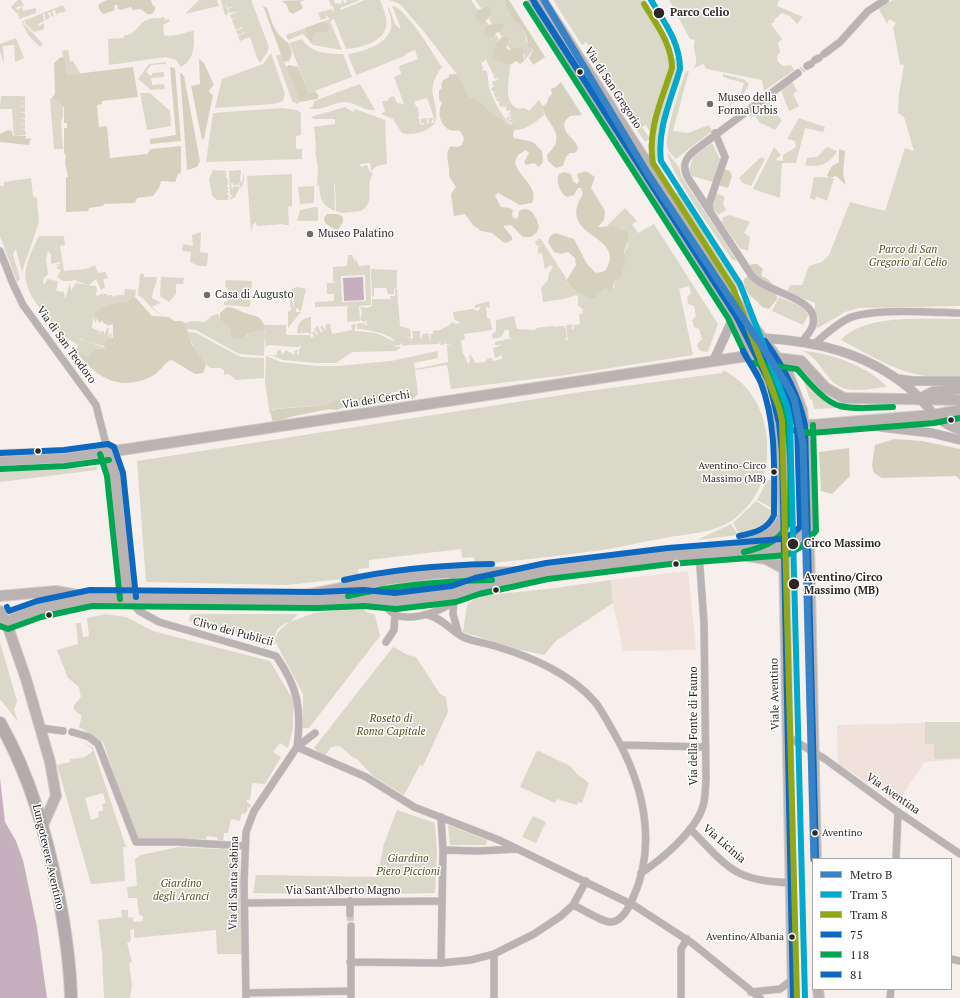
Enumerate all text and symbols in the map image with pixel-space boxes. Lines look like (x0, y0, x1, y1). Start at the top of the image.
marker: Parco Celio (652, 6, 666, 20)
place label: Parco Celio (670, 6, 729, 20)
street label: Via di San Gregorio (582, 45, 644, 131)
unlabelled marker (575, 67, 585, 77)
place label: Museo della Forma Urbis (718, 91, 778, 117)
marker: Museo della Forma Urbis (705, 99, 715, 109)
place label: Museo Palatino (318, 227, 394, 241)
marker: Museo Palatino (305, 229, 315, 239)
park label: Parco di San Gregorio al Celio (869, 243, 947, 269)
place label: Casa di Augusto (215, 288, 294, 302)
marker: Casa di Augusto (202, 290, 212, 300)
street label: Via di San Teodoro (34, 304, 98, 386)
street label: Via dei Cerchi (341, 388, 411, 412)
unlabelled marker (946, 415, 956, 425)
unlabelled marker (33, 446, 43, 456)
place label: Aventino-Circo Massimo (MB) (698, 460, 766, 484)
marker: Aventino-Circo Massimo (MB) (769, 467, 779, 477)
marker: Circo Massimo (786, 537, 800, 551)
place label: Circo Massimo (804, 537, 881, 551)
unlabelled marker (671, 559, 681, 569)
place label: Aventino/Circo Massimo (MB) (804, 571, 883, 597)
marker: Aventino/Circo Massimo (MB) (787, 577, 801, 591)
unlabelled marker (491, 585, 501, 595)
unlabelled marker (44, 610, 54, 620)
street label: Clivo dei Publicii (191, 615, 275, 649)
street label: Viale Aventino (768, 658, 782, 730)
street label: Via della Fonte di Fauno (687, 667, 701, 785)
park label: Roseto di Roma Capitale (356, 712, 426, 738)
street label: Via Aventina (864, 771, 922, 817)
street label: Lungotevere Aventino (29, 803, 67, 911)
street label: Via Licinia (700, 822, 748, 866)
place label: Aventino (822, 827, 862, 839)
marker: Aventino (810, 828, 820, 838)
street label: Via di Santa Sabina (227, 836, 241, 930)
park label: Giardino Piero Piccioni (376, 852, 440, 878)
legend (812, 858, 952, 990)
text: Metro B (850, 867, 892, 882)
park label: Giardino degli Aranci (153, 877, 209, 903)
street label: Via Sant'Alberto Magno (286, 884, 400, 898)
text: Tram 3 (850, 887, 887, 902)
text: Tram 8 (850, 907, 887, 922)
text: 75 (850, 927, 863, 942)
place label: Aventino/Albania (706, 931, 784, 943)
marker: Aventino/Albania (787, 932, 797, 942)
text: 118 (850, 947, 869, 962)
text: 81 (850, 967, 863, 982)

